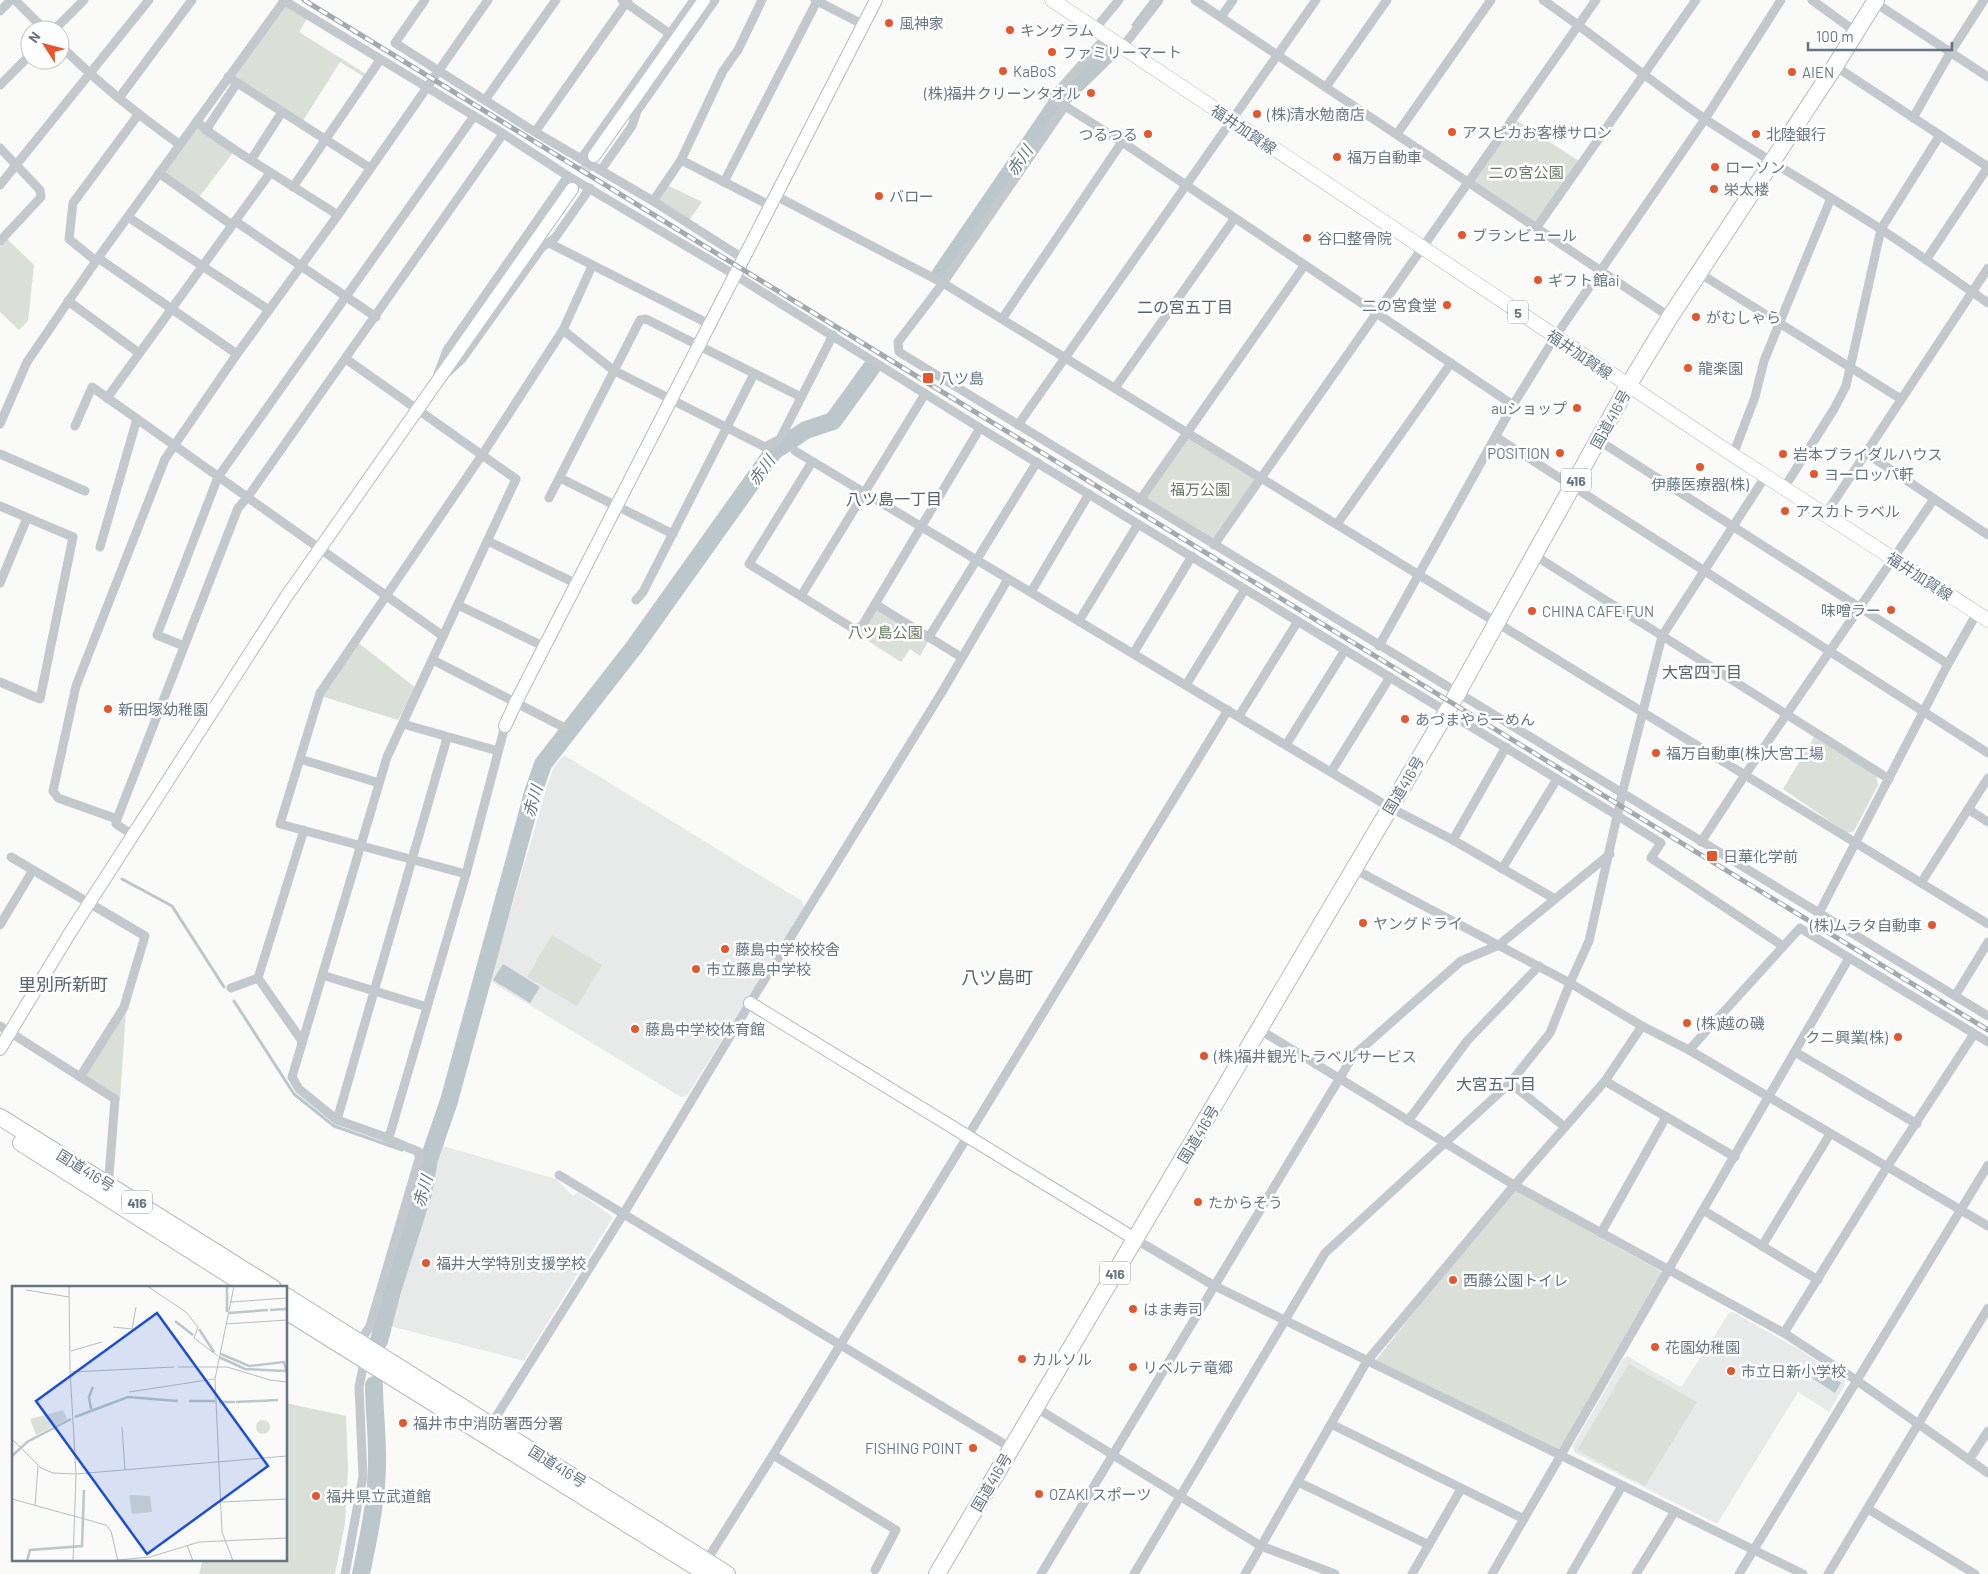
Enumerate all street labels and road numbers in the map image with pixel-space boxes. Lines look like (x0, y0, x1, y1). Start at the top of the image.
street label: 福井加賀線 (1208, 101, 1280, 157)
road number: 5 (1508, 300, 1528, 324)
street label: 福井加賀線 (1544, 326, 1616, 382)
street label: 国道416号 (1586, 386, 1634, 452)
road number: 416 (1561, 468, 1591, 492)
street label: 福井加賀線 (1884, 548, 1956, 604)
street label: 国道416号 (1379, 753, 1427, 817)
street label: 国道416号 (1174, 1102, 1222, 1166)
street label: 国道416号 (54, 1145, 118, 1195)
road number: 416 (122, 1190, 152, 1214)
road number: 416 (1100, 1262, 1130, 1284)
street label: 国道416号 (526, 1441, 590, 1491)
street label: 国道416号 (967, 1449, 1015, 1515)

